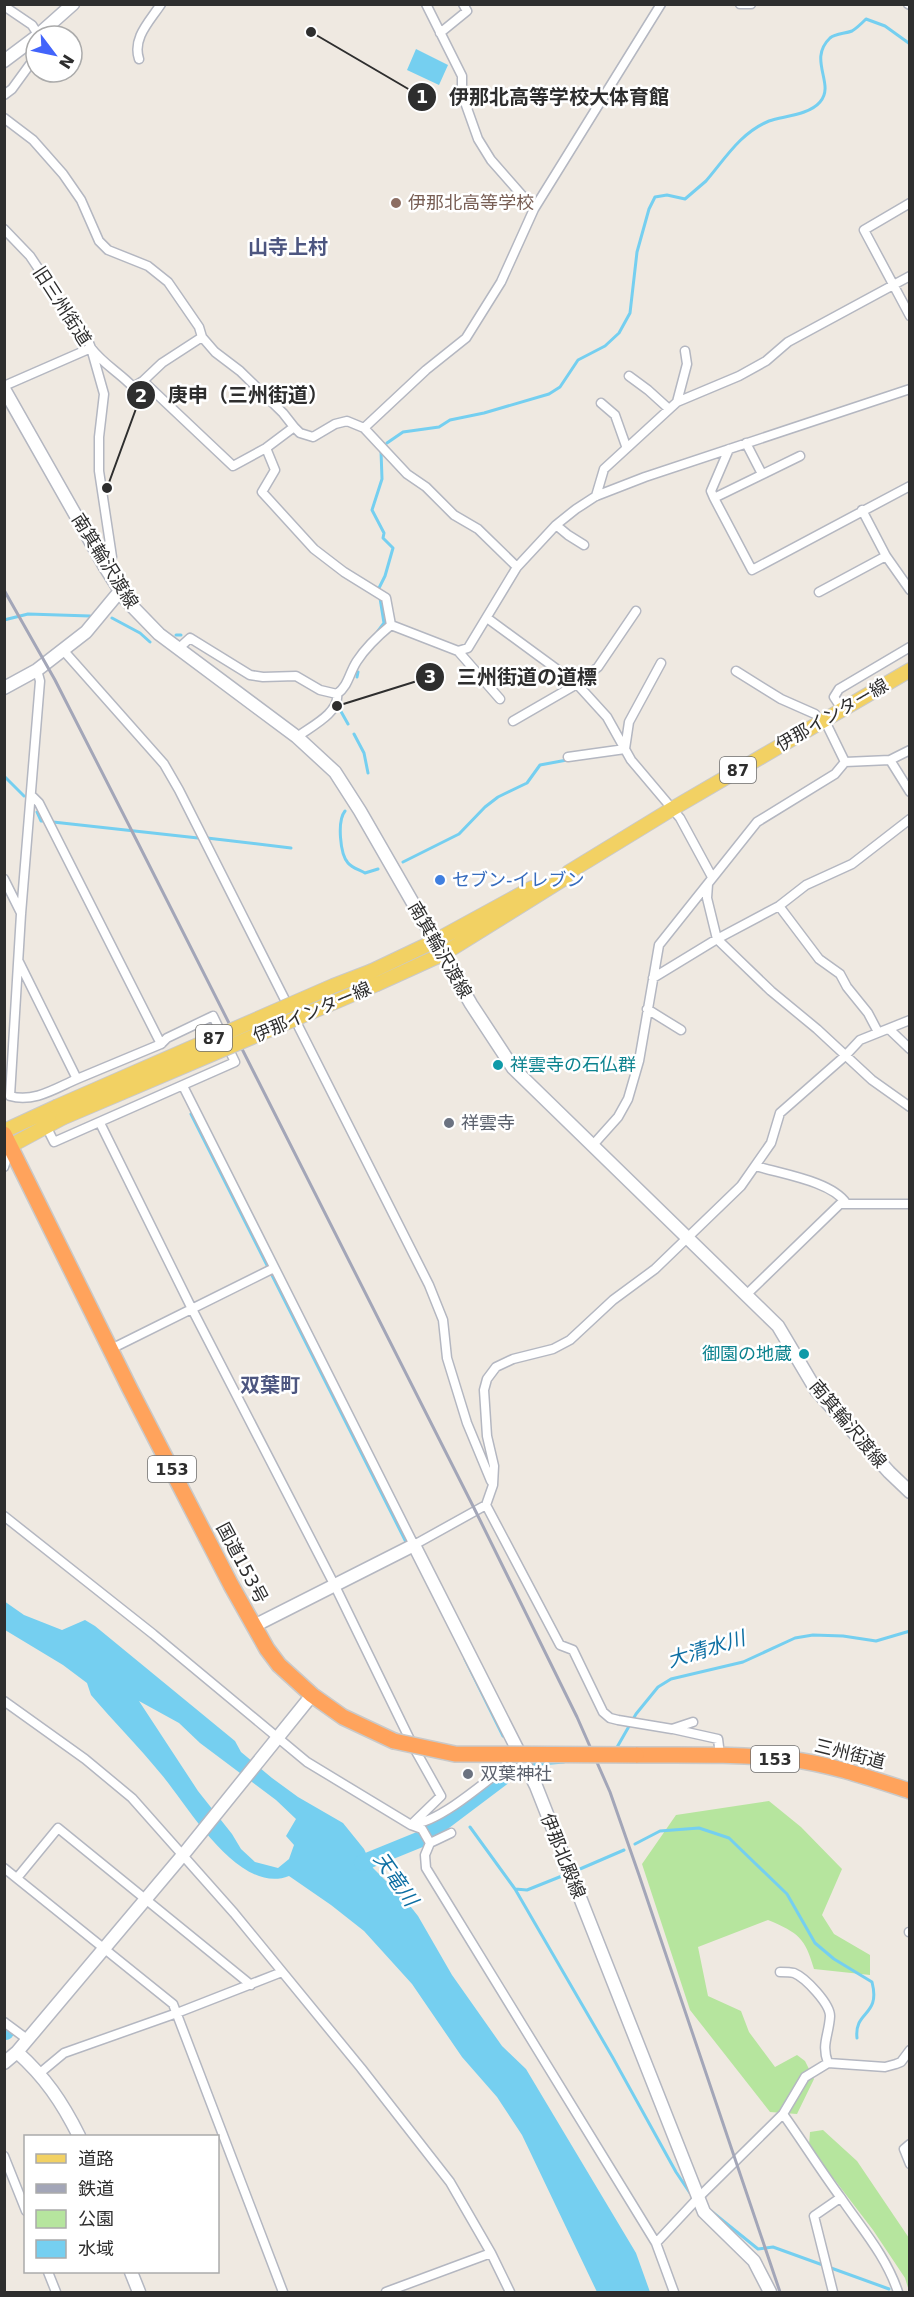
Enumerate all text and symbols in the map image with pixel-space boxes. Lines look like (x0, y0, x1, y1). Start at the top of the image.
north arrow (24, 24, 84, 84)
text: N (55, 51, 78, 72)
callout: 伊那北高等学校大体育館 (407, 78, 681, 116)
text: 伊那北高等学校大体育館 (449, 85, 669, 109)
text: 1 (416, 86, 428, 107)
place label: 伊那北高等学校 (408, 192, 534, 213)
marker: 伊那北高等学校 (389, 196, 403, 210)
district label: 山寺上村 (248, 235, 328, 259)
street label: 旧三州街道 (29, 262, 96, 349)
callout: 庚申（三州街道） (126, 376, 340, 414)
text: 庚申（三州街道） (168, 383, 328, 407)
text: 2 (135, 385, 147, 406)
street label: 南箕輪沢渡線 (68, 509, 143, 612)
callout: 三州街道の道標 (415, 658, 609, 696)
text: 三州街道の道標 (457, 665, 597, 689)
text: 3 (424, 666, 436, 687)
street label: 伊那インター線 (772, 674, 892, 755)
road number: 87 (720, 757, 756, 783)
place label: セブン-イレブン (452, 869, 585, 890)
marker: セブン-イレブン (433, 873, 447, 887)
street label: 南箕輪沢渡線 (404, 898, 477, 1002)
street label: 伊那インター線 (250, 977, 374, 1046)
road number: 87 (196, 1025, 232, 1051)
place label: 祥雲寺の石仏群 (510, 1054, 636, 1075)
marker: 祥雲寺の石仏群 (491, 1058, 505, 1072)
place label: 祥雲寺 (461, 1112, 515, 1133)
marker: 祥雲寺 (442, 1116, 456, 1130)
place label: 御園の地蔵 (702, 1343, 792, 1364)
marker: 御園の地蔵 (797, 1347, 811, 1361)
district label: 双葉町 (240, 1373, 300, 1397)
street label: 南箕輪沢渡線 (806, 1376, 891, 1472)
road number: 153 (148, 1456, 196, 1482)
street label: 国道153号 (212, 1519, 272, 1607)
water label: 大清水川 (664, 1625, 750, 1672)
street label: 三州街道 (813, 1735, 888, 1772)
road number: 153 (751, 1746, 799, 1772)
place label: 双葉神社 (480, 1763, 552, 1784)
marker: 双葉神社 (461, 1767, 475, 1781)
street label: 伊那北殿線 (537, 1810, 590, 1901)
water label: 天竜川 (369, 1848, 424, 1912)
legend (24, 2135, 219, 2273)
text: 道路 (78, 2148, 114, 2169)
text: 鉄道 (78, 2178, 114, 2199)
text: 公園 (78, 2208, 114, 2229)
text: 水域 (78, 2238, 114, 2259)

